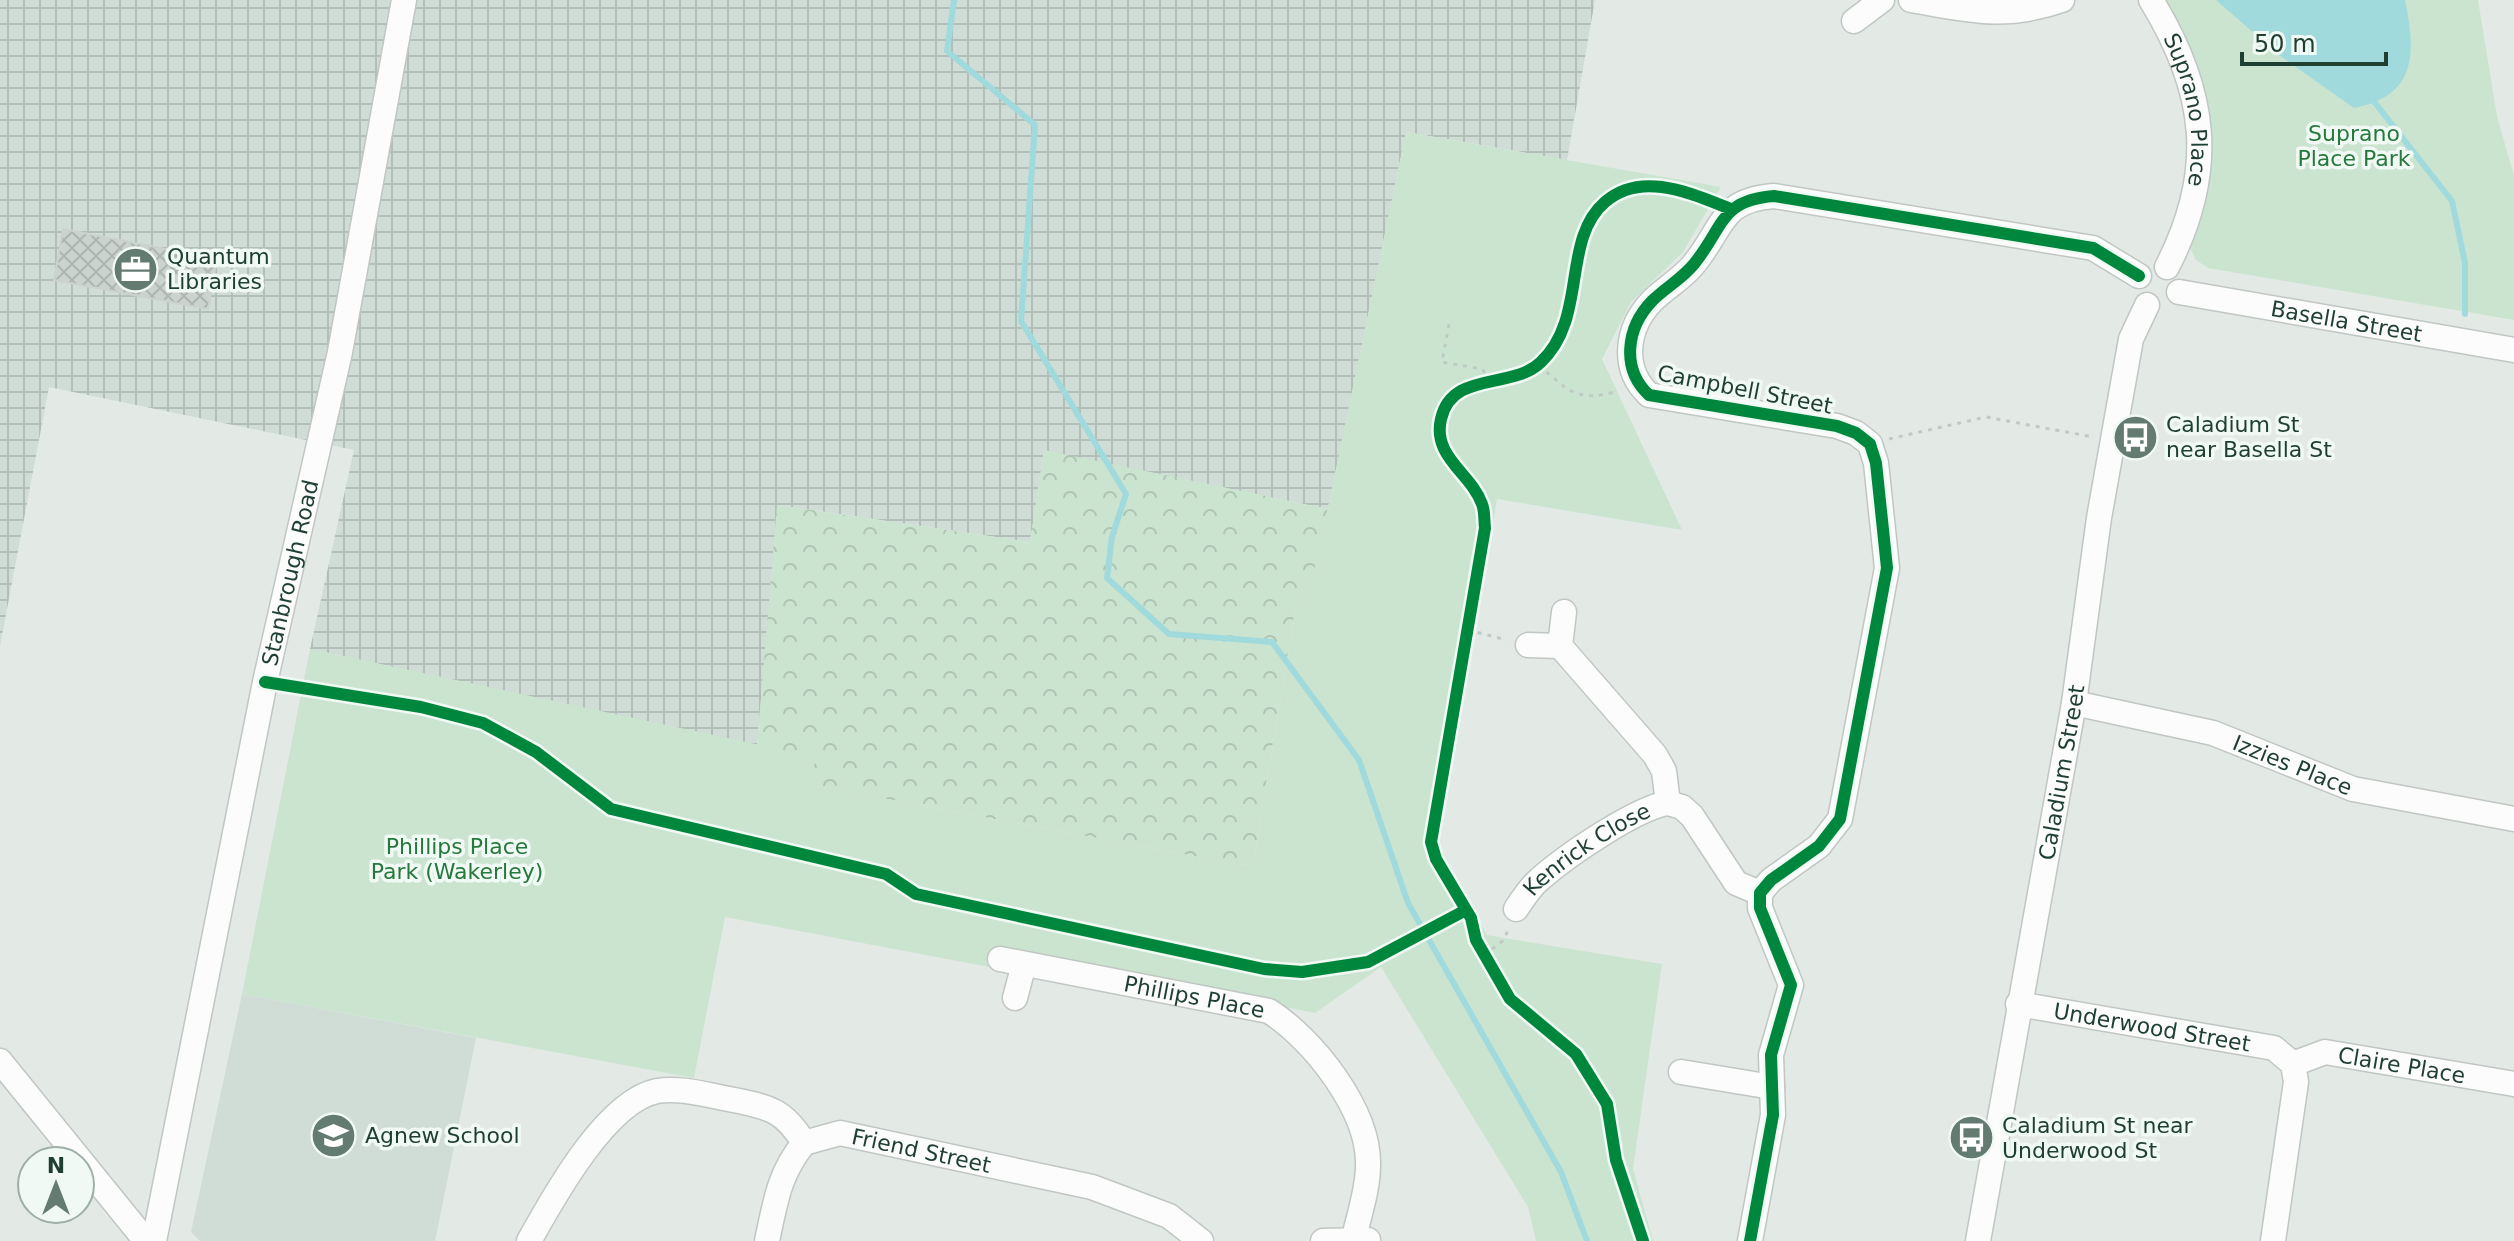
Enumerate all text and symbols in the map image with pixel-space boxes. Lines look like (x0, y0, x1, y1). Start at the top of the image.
scale bar (2242, 16, 2386, 66)
street label: Suprano Place (2159, 29, 2211, 189)
text: 50 m (2254, 30, 2316, 58)
park label: Suprano Place Park (2297, 121, 2411, 171)
place label: Quantum Libraries (167, 244, 270, 294)
office icon: Quantum Libraries (112, 245, 160, 293)
street label: Basella Street (2269, 296, 2424, 347)
street label: Campbell Street (1655, 360, 1835, 419)
place label: Caladium St near Basella St (2166, 412, 2332, 462)
bus stop icon: Caladium St near Basella St (2111, 413, 2159, 461)
street label: Stanbrough Road (257, 477, 324, 668)
street label: Caladium Street (2034, 683, 2089, 862)
street label: Izzies Place (2229, 730, 2356, 800)
street label: Kenrick Close (1518, 798, 1654, 901)
park label: Phillips Place Park (Wakerley) (371, 834, 543, 884)
street label: Phillips Place (1122, 971, 1267, 1023)
street label: Underwood Street (2052, 998, 2253, 1057)
street label: Claire Place (2336, 1042, 2467, 1089)
school or university icon: Agnew School (310, 1111, 358, 1159)
place label: Caladium St near Underwood St (2002, 1113, 2193, 1163)
bus stop icon: Caladium St near Underwood St (1947, 1114, 1995, 1162)
place label: Agnew School (365, 1123, 520, 1148)
street label: Friend Street (849, 1124, 993, 1178)
north arrow (16, 1145, 96, 1225)
text: N (47, 1153, 65, 1178)

